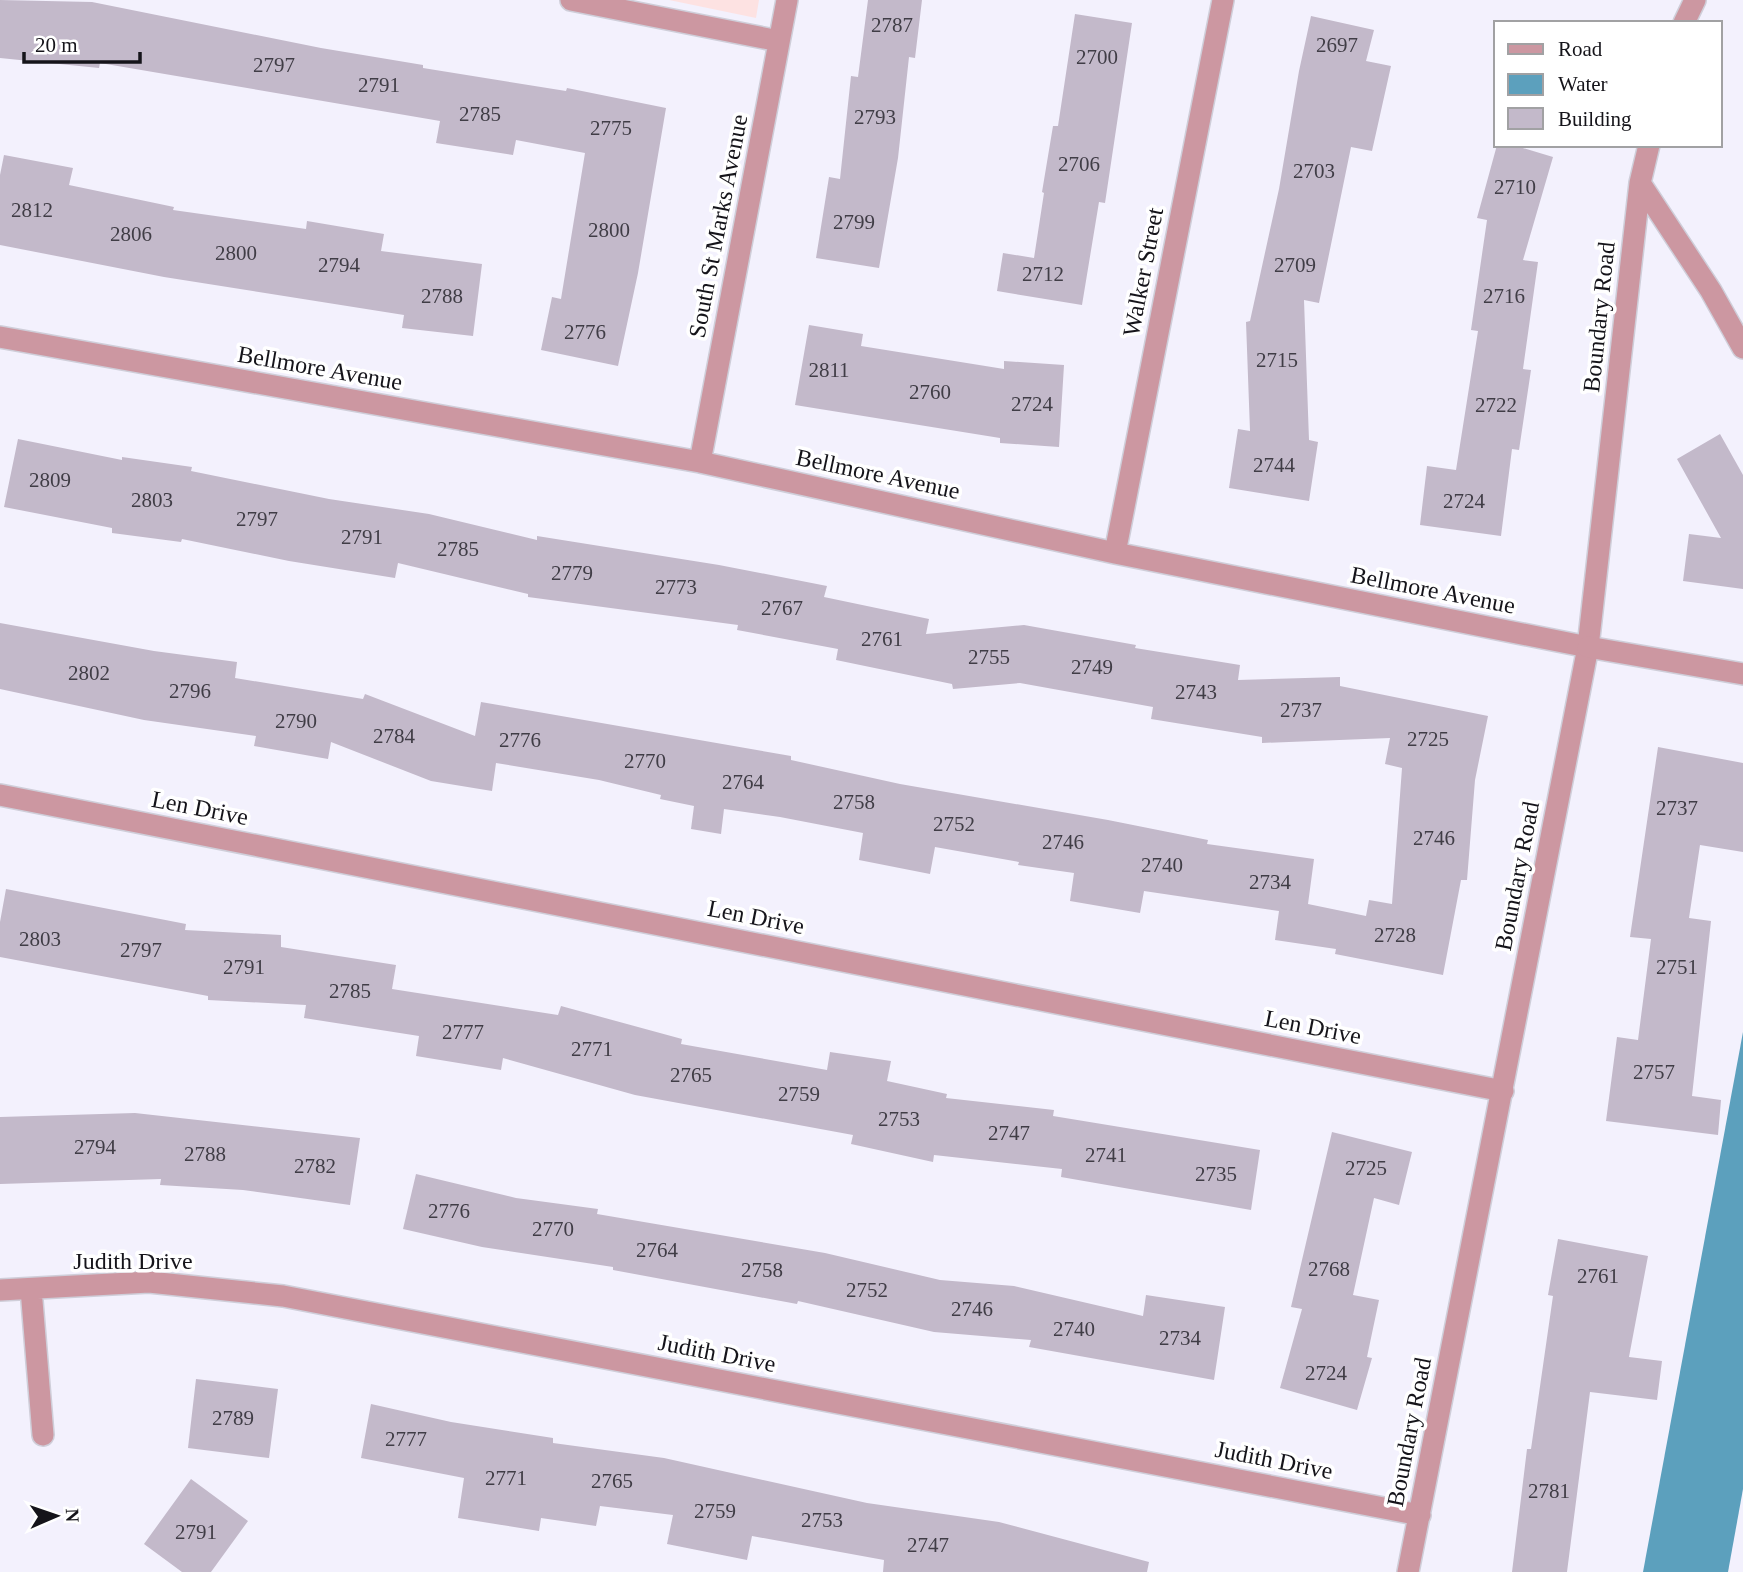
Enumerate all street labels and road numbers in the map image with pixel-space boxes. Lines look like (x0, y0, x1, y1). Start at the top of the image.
street label: South St Marks Avenue (684, 112, 752, 340)
street label: Walker Street (1118, 205, 1168, 339)
street label: Boundary Road (1578, 240, 1620, 394)
street label: Bellmore Avenue (236, 341, 404, 395)
street label: Bellmore Avenue (794, 444, 962, 504)
street label: Bellmore Avenue (1349, 561, 1517, 619)
street label: Len Drive (149, 786, 251, 830)
street label: Boundary Road (1490, 799, 1544, 953)
street label: Len Drive (705, 895, 807, 939)
street label: Len Drive (1262, 1005, 1364, 1049)
street label: Judith Drive (73, 1248, 193, 1274)
street label: Judith Drive (656, 1329, 778, 1377)
street label: Boundary Road (1382, 1355, 1436, 1509)
street label: Judith Drive (1213, 1436, 1335, 1484)

